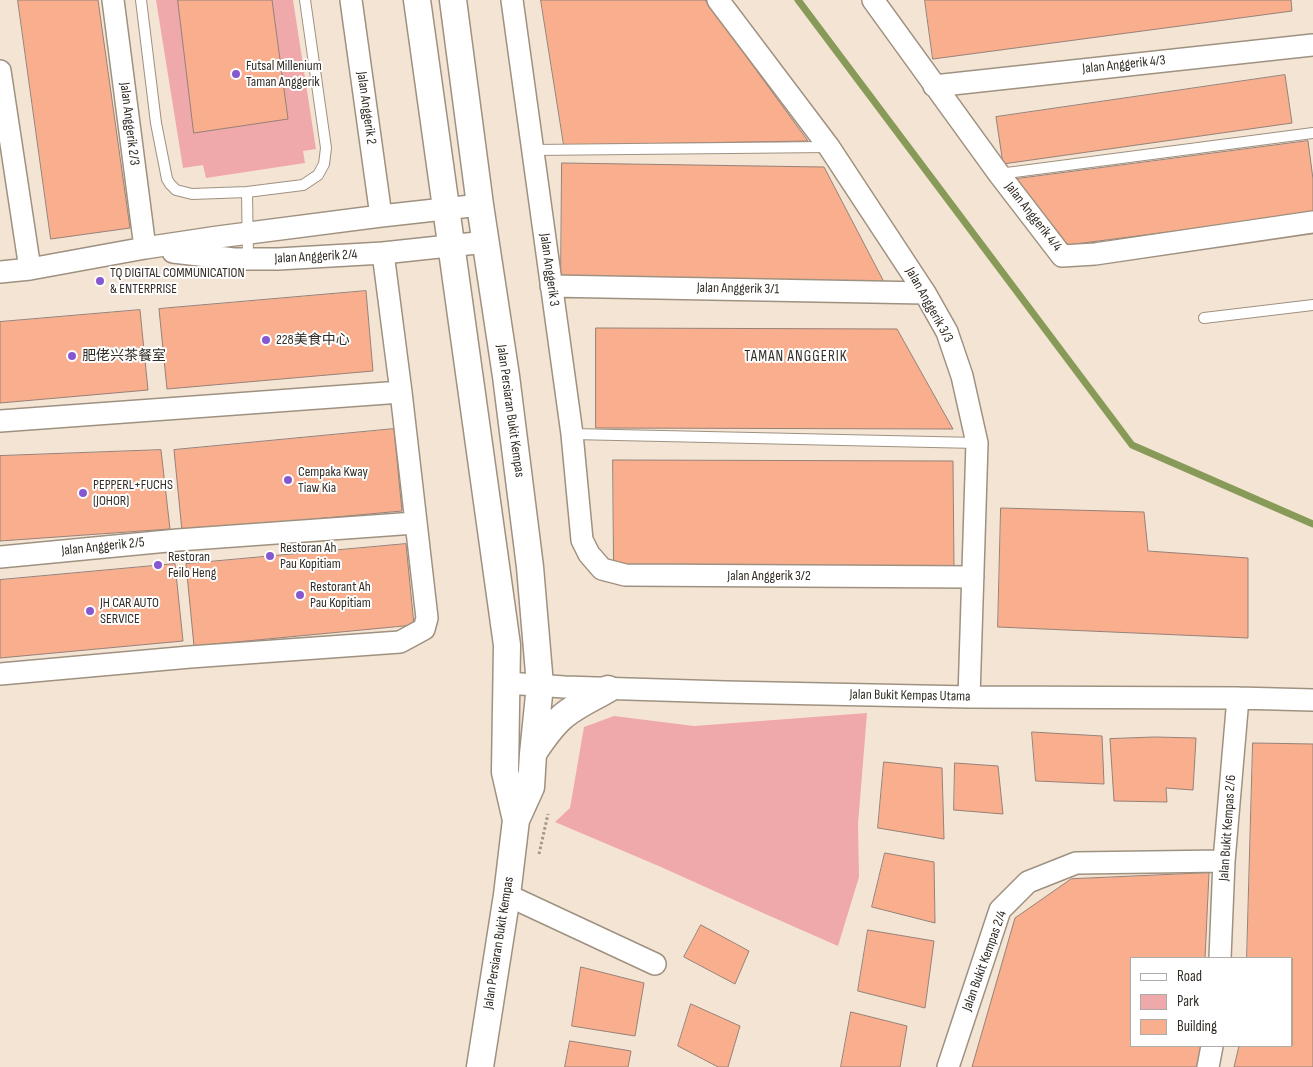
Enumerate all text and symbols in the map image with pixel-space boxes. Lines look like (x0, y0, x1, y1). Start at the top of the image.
street label: Jalan Anggerik 4/3 (1082, 52, 1166, 78)
place label: Futsal Millenium Taman Anggerik (246, 58, 322, 90)
marker: Futsal Millenium Taman Anggerik (230, 68, 242, 80)
street label: Jalan Anggerik 2 (353, 70, 379, 146)
street label: Jalan Anggerik 2/3 (116, 81, 142, 167)
street label: Jalan Anggerik 4/4 (1001, 179, 1065, 255)
street label: Jalan Anggerik 3 (536, 232, 562, 308)
street label: Jalan Anggerik 2/4 (274, 246, 358, 268)
street label: Jalan Anggerik 3/3 (901, 264, 957, 346)
place label: TQ DIGITAL COMMUNICATION & ENTERPRISE (110, 265, 245, 298)
marker: TQ DIGITAL COMMUNICATION & ENTERPRISE (94, 275, 106, 287)
street label: Jalan Anggerik 3/1 (697, 280, 779, 298)
place label: 228美食中心 (276, 332, 350, 348)
marker: 228美食中心 (260, 334, 272, 346)
street label: Jalan Persiaran Bukit Kempas (492, 344, 528, 478)
place label: 肥佬兴茶餐室 (82, 348, 166, 364)
district label: TAMAN ANGGERIK (743, 348, 849, 366)
marker: 肥佬兴茶餐室 (66, 350, 78, 362)
place label: Cempaka Kway Tiaw Kia (298, 464, 368, 497)
marker: Cempaka Kway Tiaw Kia (282, 474, 294, 486)
place label: PEPPERL+FUCHS (JOHOR) (93, 477, 173, 510)
marker: PEPPERL+FUCHS (JOHOR) (77, 487, 89, 499)
street label: Jalan Anggerik 2/5 (61, 534, 145, 560)
place label: Restoran Ah Pau Kopitiam (280, 540, 341, 572)
place label: Restoran Feilo Heng (168, 549, 216, 582)
marker: Restoran Ah Pau Kopitiam (264, 550, 276, 562)
marker: Restoran Feilo Heng (152, 559, 164, 571)
street label: Jalan Anggerik 3/2 (727, 568, 811, 584)
place label: Restorant Ah Pau Kopitiam (310, 579, 371, 612)
marker: Restorant Ah Pau Kopitiam (294, 589, 306, 601)
place label: JH CAR AUTO SERVICE (100, 595, 159, 628)
marker: JH CAR AUTO SERVICE (84, 605, 96, 617)
street label: Jalan Bukit Kempas Utama (849, 687, 971, 705)
street label: Jalan Bukit Kempas 2/6 (1216, 774, 1240, 882)
street label: Jalan Persiaran Bukit Kempas (480, 876, 518, 1010)
street label: Jalan Bukit Kempas 2/4 (959, 909, 1011, 1013)
legend (1130, 957, 1293, 1047)
text: Road (1177, 967, 1202, 986)
text: Park (1177, 992, 1199, 1011)
text: Building (1177, 1017, 1217, 1036)

